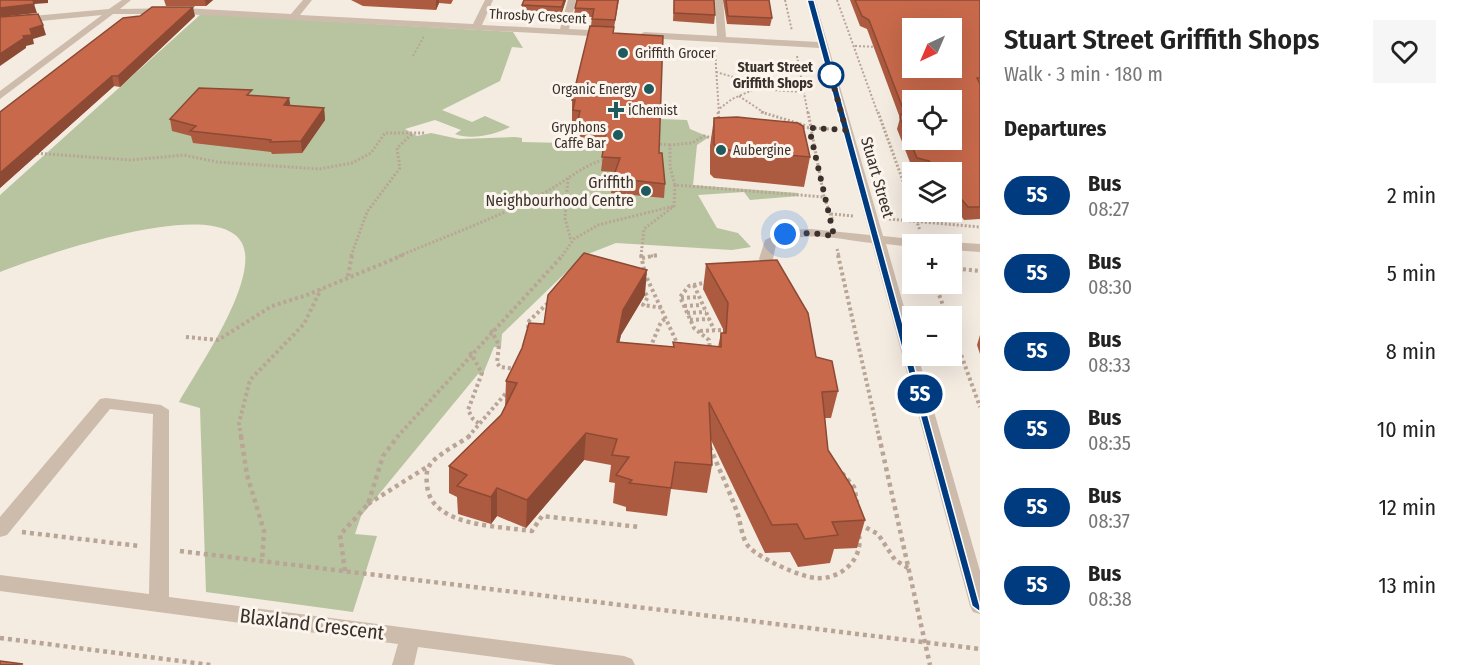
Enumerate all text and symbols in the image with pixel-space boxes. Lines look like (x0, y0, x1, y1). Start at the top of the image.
street label: Throsby Crescent (489, 5, 588, 28)
north arrow (902, 18, 962, 78)
map controls (902, 18, 962, 366)
button: heart (1373, 20, 1436, 83)
text: Stuart Street Griffith Shops (1004, 23, 1319, 56)
place label: Griffith Grocer (635, 45, 716, 62)
marker: Griffith Grocer (616, 46, 630, 60)
place label: Stuart Street Griffith Shops (733, 59, 814, 92)
marker: Stuart Street Griffith Shops (818, 62, 844, 88)
text: Walk · 3 min · 180 m (1004, 62, 1163, 86)
place label: Organic Energy (552, 81, 638, 98)
marker: Organic Energy (642, 82, 656, 96)
button: locate (902, 90, 962, 150)
place label: iChemist (628, 102, 678, 119)
marker: iChemist (609, 103, 623, 117)
text: Departures (1004, 115, 1106, 142)
place label: Gryphons Caffe Bar (551, 119, 606, 152)
marker: Gryphons Caffe Bar (611, 128, 625, 142)
street label: Stuart Street (857, 134, 898, 221)
place label: Aubergine (733, 142, 791, 159)
marker: Aubergine (714, 143, 728, 157)
button: layers (902, 162, 962, 222)
text: Bus (1088, 170, 1121, 197)
place label: Griffith Neighbourhood Centre (486, 173, 634, 210)
text: 5S (1027, 182, 1047, 208)
text: 2 min (1387, 182, 1436, 209)
marker: Griffith Neighbourhood Centre (639, 184, 653, 198)
text: 08:27 (1088, 197, 1129, 221)
your location (770, 219, 800, 249)
button: + (902, 234, 962, 294)
text: Bus (1088, 248, 1121, 275)
text: 5S (1027, 260, 1047, 286)
text: 5 min (1387, 260, 1436, 287)
text: 08:30 (1088, 275, 1132, 299)
button: − (902, 306, 962, 366)
text: Bus (1088, 326, 1121, 353)
text: 5S (1027, 338, 1047, 364)
text: 8 min (1386, 338, 1436, 365)
text: 08:33 (1088, 353, 1131, 377)
line badge: 5S (893, 374, 947, 414)
text: 5S (910, 381, 930, 407)
text: Bus (1088, 404, 1121, 431)
text: 5S (1027, 416, 1047, 442)
text: 10 min (1377, 416, 1436, 443)
text: 08:35 (1088, 431, 1131, 455)
text: Bus (1088, 482, 1121, 509)
text: 5S (1027, 494, 1047, 520)
text: 12 min (1378, 494, 1436, 521)
text: 08:37 (1088, 509, 1130, 533)
text: Bus (1088, 560, 1121, 587)
text: 5S (1027, 572, 1047, 598)
text: 13 min (1378, 572, 1436, 599)
text: 08:38 (1088, 587, 1132, 611)
street label: Blaxland Crescent (238, 603, 386, 645)

